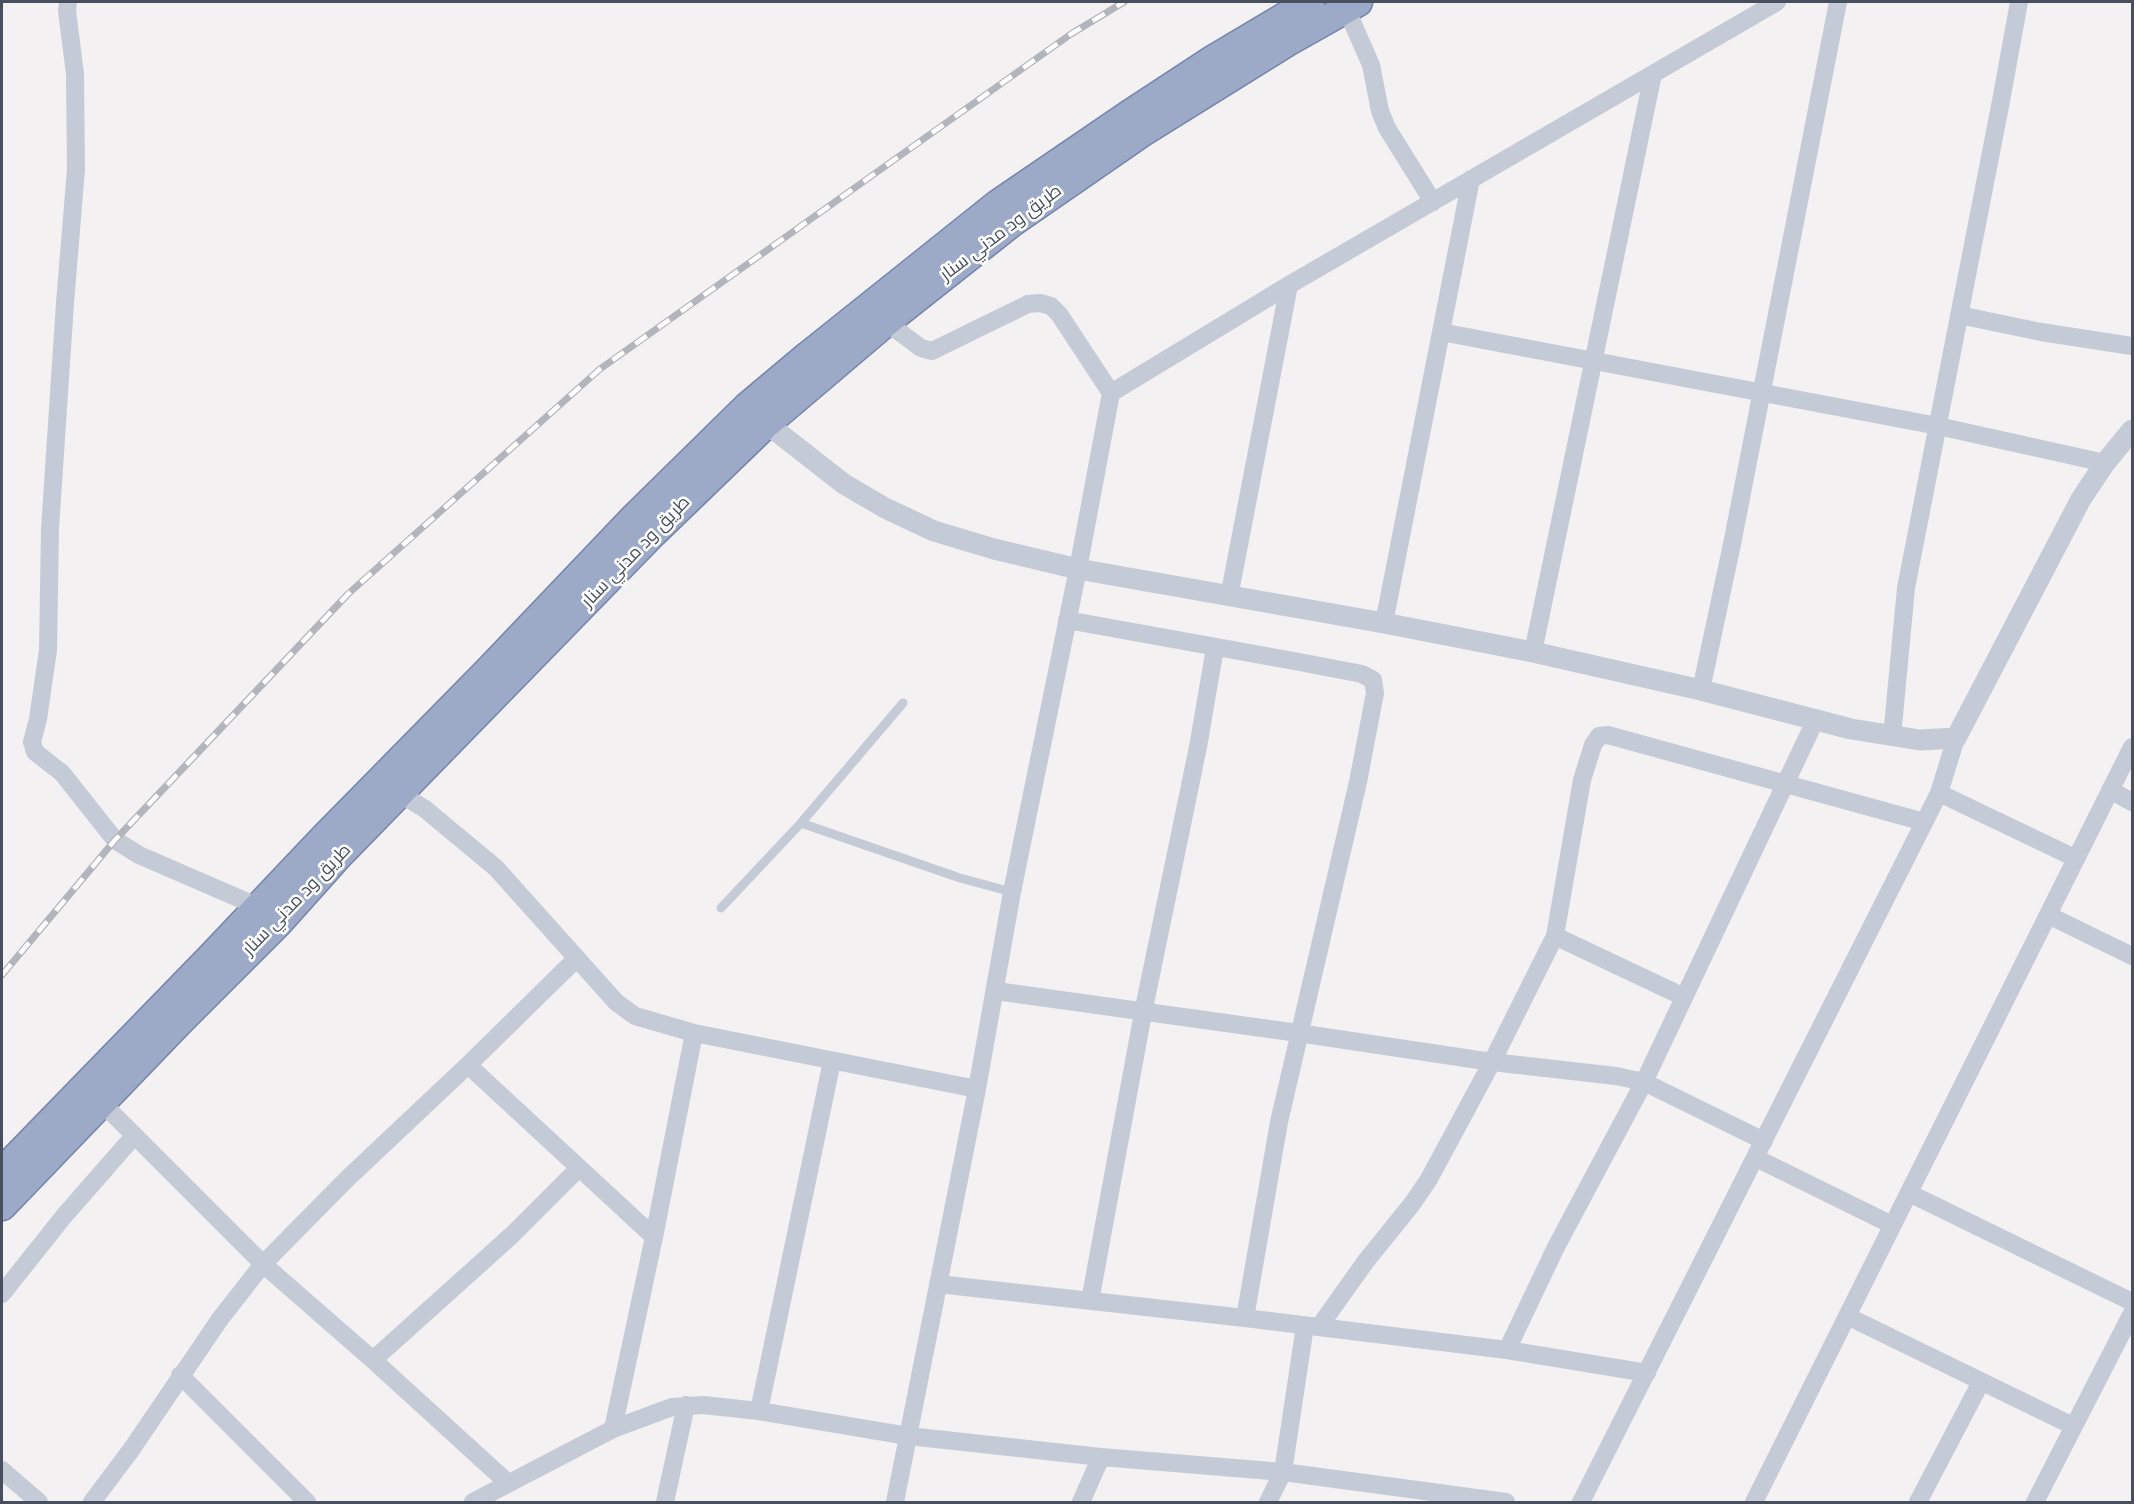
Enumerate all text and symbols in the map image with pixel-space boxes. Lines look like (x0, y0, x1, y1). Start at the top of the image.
street label: طريق ود مدني سنار (936, 180, 1066, 286)
street label: طريق ود مدني سنار (577, 492, 695, 612)
street label: طريق ود مدني سنار (238, 840, 356, 960)

